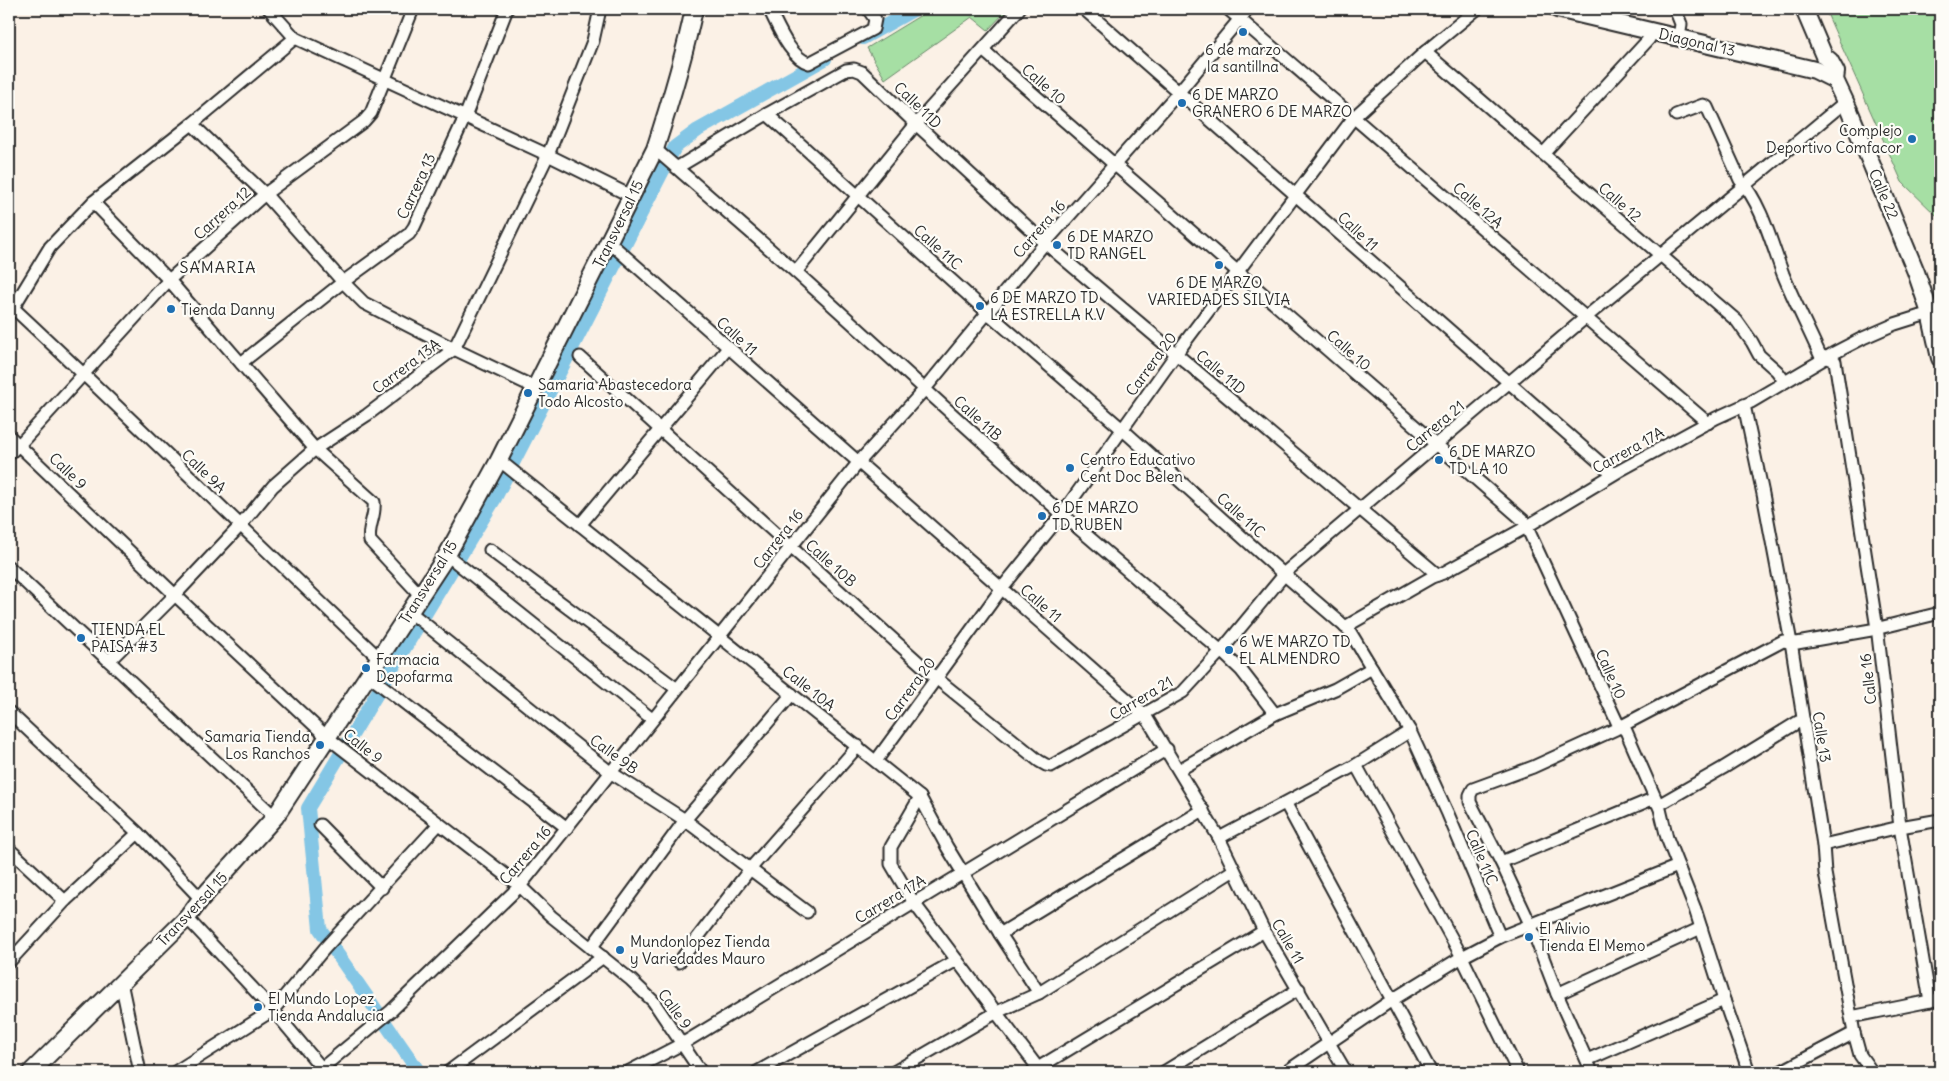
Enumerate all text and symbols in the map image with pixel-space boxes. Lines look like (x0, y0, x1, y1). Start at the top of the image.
street label: Diagonal 13 (1657, 24, 1737, 60)
marker: 6 de marzo la santillna (1237, 26, 1249, 38)
place label: 6 de marzo la santillna (1205, 40, 1281, 76)
street label: Calle 10 (1018, 60, 1070, 108)
street label: Calle 11D (890, 78, 946, 132)
place label: 6 DE MARZO GRANERO 6 DE MARZO (1192, 85, 1352, 121)
marker: 6 DE MARZO GRANERO 6 DE MARZO (1176, 97, 1188, 109)
place label: Complejo Deportivo Comfacor (1766, 121, 1902, 157)
marker: Complejo Deportivo Comfacor (1906, 133, 1918, 145)
street label: Carrera 13 (392, 150, 440, 222)
street label: Calle 22 (1865, 166, 1903, 222)
street label: Transversal 15 (589, 177, 647, 271)
street label: Calle 12A (1449, 178, 1507, 232)
street label: Calle 12 (1595, 178, 1645, 226)
street label: Carrera 12 (189, 182, 255, 244)
street label: Carrera 16 (1009, 196, 1069, 262)
street label: Calle 11 (1334, 207, 1382, 255)
street label: Calle 11C (910, 220, 966, 274)
place label: 6 DE MARZO TD RANGEL (1067, 227, 1154, 263)
marker: 6 DE MARZO TD RANGEL (1051, 239, 1063, 251)
district label: SAMARIA (180, 257, 256, 277)
marker: 6 DE MARZO VARIEDADES SILVIA (1213, 259, 1225, 271)
place label: 6 DE MARZO VARIEDADES SILVIA (1148, 273, 1291, 309)
place label: 6 DE MARZO TD LA ESTRELLA K.V (990, 288, 1105, 324)
place label: Tienda Danny (181, 300, 275, 319)
marker: 6 DE MARZO TD LA ESTRELLA K.V (974, 300, 986, 312)
marker: Tienda Danny (165, 303, 177, 315)
street label: Calle 11 (713, 313, 761, 359)
street label: Calle 10 (1323, 326, 1375, 374)
street label: Carrera 20 (1121, 328, 1181, 400)
street label: Carrera 13A (368, 334, 444, 398)
street label: Calle 11D (1192, 346, 1250, 398)
place label: Samaria Abastecedora Todo Alcosto (538, 375, 692, 411)
marker: Samaria Abastecedora Todo Alcosto (522, 387, 534, 399)
street label: Calle 11B (950, 391, 1006, 445)
street label: Carrera 21 (1402, 396, 1468, 456)
street label: Carrera 17A (1589, 422, 1667, 477)
place label: 6 DE MARZO TD LA 10 (1449, 442, 1536, 478)
street label: Calle 9A (178, 445, 231, 497)
street label: Calle 9 (45, 448, 91, 494)
place label: Centro Educativo Cent Doc Belen (1080, 450, 1195, 486)
marker: 6 DE MARZO TD LA 10 (1433, 454, 1445, 466)
marker: Centro Educativo Cent Doc Belen (1064, 462, 1076, 474)
street label: Calle 11C (1213, 488, 1269, 542)
place label: 6 DE MARZO TD RUBEN (1052, 498, 1139, 534)
street label: Carrera 16 (749, 505, 807, 573)
marker: 6 DE MARZO TD RUBEN (1036, 510, 1048, 522)
street label: Calle 10B (801, 535, 861, 591)
street label: Transversal 15 (395, 537, 461, 627)
street label: Calle 11 (1016, 580, 1066, 626)
place label: TIENDA EL PAISA #3 (91, 620, 165, 656)
marker: TIENDA EL PAISA #3 (75, 632, 87, 644)
place label: 6 WE MARZO TD EL ALMENDRO (1239, 632, 1351, 668)
marker: 6 WE MARZO TD EL ALMENDRO (1223, 644, 1235, 656)
street label: Calle 10 (1592, 646, 1630, 702)
place label: Farmacia Depofarma (376, 650, 453, 686)
street label: Calle 16 (1855, 652, 1881, 706)
street label: Carrera 20 (880, 653, 940, 725)
street label: Calle 10A (779, 661, 840, 715)
marker: Farmacia Depofarma (360, 662, 372, 674)
street label: Carrera 21 (1106, 672, 1176, 724)
street label: Calle 13 (1809, 710, 1835, 764)
street label: Calle 9 (339, 724, 387, 768)
place label: Samaria Tienda Los Ranchos (204, 727, 310, 763)
street label: Calle 9B (586, 730, 642, 778)
marker: Samaria Tienda Los Ranchos (314, 739, 326, 751)
street label: Carrera 16 (495, 822, 555, 888)
street label: Calle 11C (1462, 826, 1502, 888)
street label: Transversal 15 (153, 868, 231, 950)
street label: Carrera 17A (851, 870, 929, 927)
street label: Calle 11 (1268, 915, 1308, 967)
place label: El Alivio Tienda El Memo (1539, 919, 1645, 955)
marker: El Alivio Tienda El Memo (1523, 931, 1535, 943)
place label: Mundonlopez Tienda y Variedades Mauro (630, 932, 770, 968)
marker: Mundonlopez Tienda y Variedades Mauro (614, 944, 626, 956)
street label: Calle 9 (654, 985, 696, 1033)
place label: El Mundo Lopez Tienda Andalucia (268, 989, 385, 1025)
marker: El Mundo Lopez Tienda Andalucia (252, 1001, 264, 1013)

